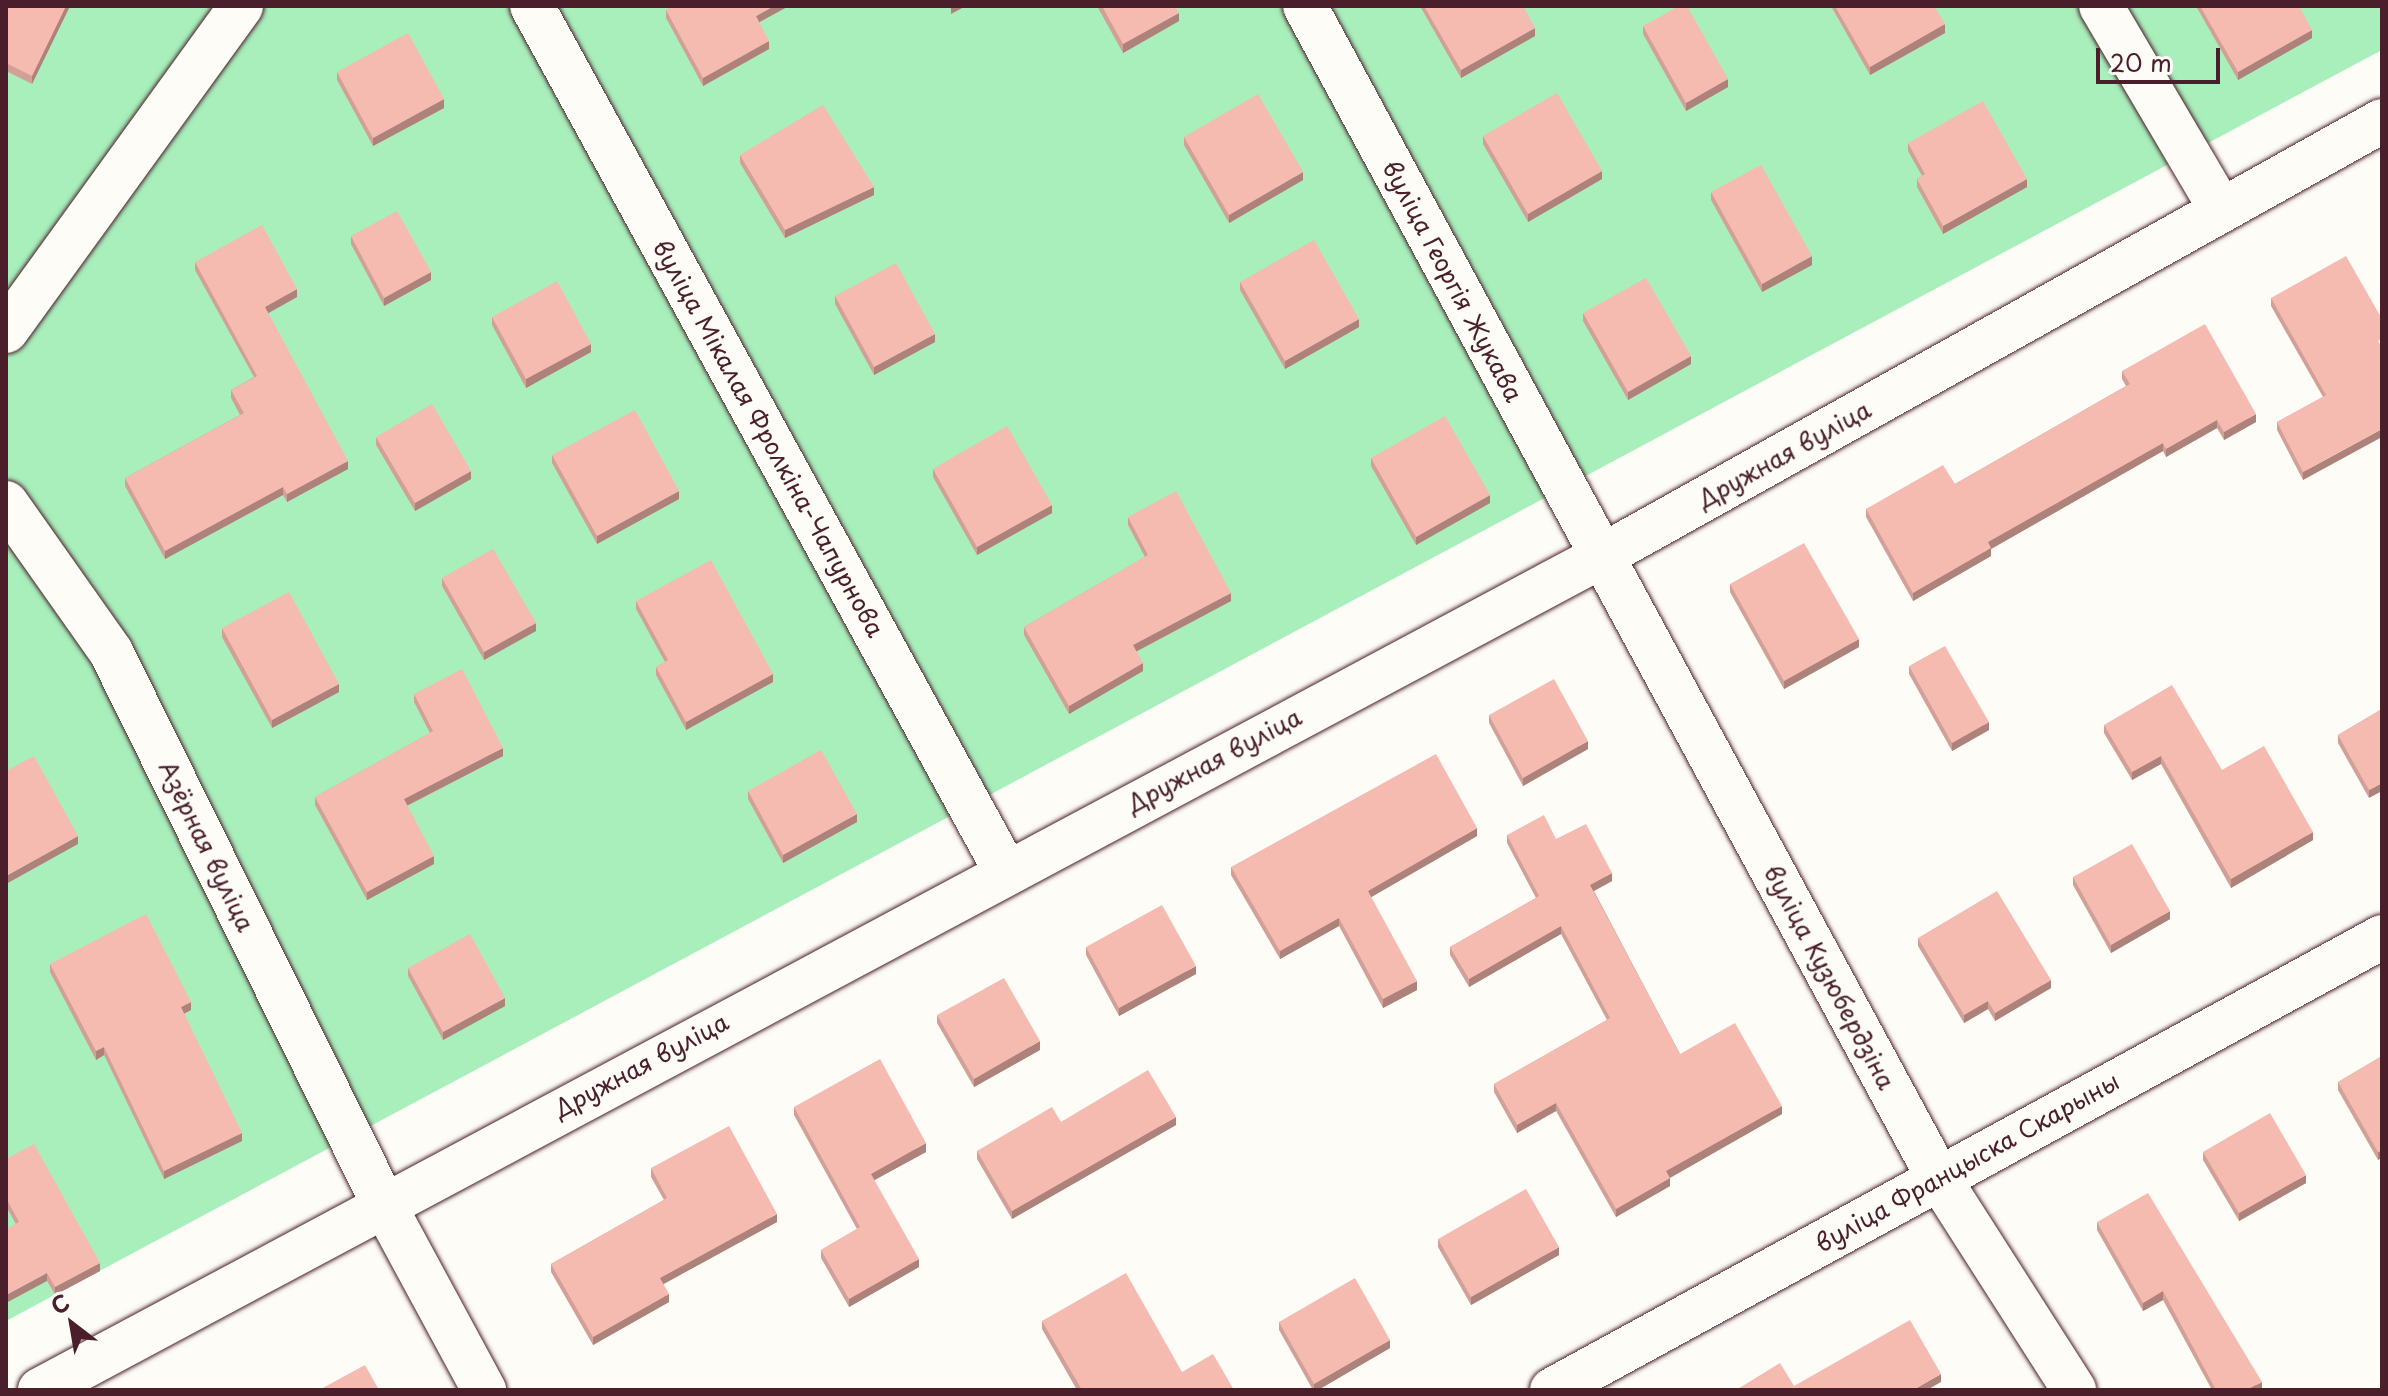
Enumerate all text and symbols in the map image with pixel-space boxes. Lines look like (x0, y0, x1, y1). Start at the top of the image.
scale bar (2100, 32, 2224, 82)
text: 20 m (2110, 44, 2172, 80)
street label: вуліца Георгія Жукава (1377, 155, 1529, 407)
street label: вуліца Мікалая Фролкіна-Чапурнова (647, 234, 891, 642)
street label: Дружная вуліца (1692, 394, 1876, 514)
street label: Дружная вуліца (1121, 702, 1307, 818)
street label: Азёрная вуліца (153, 756, 261, 936)
street label: вуліца Кузюбердзіна (1759, 860, 1901, 1094)
street label: Дружная вуліца (548, 1007, 734, 1123)
street label: вуліца Францыска Скарыны (1809, 1066, 2125, 1258)
north arrow (32, 1284, 112, 1364)
text: С (44, 1285, 75, 1321)

